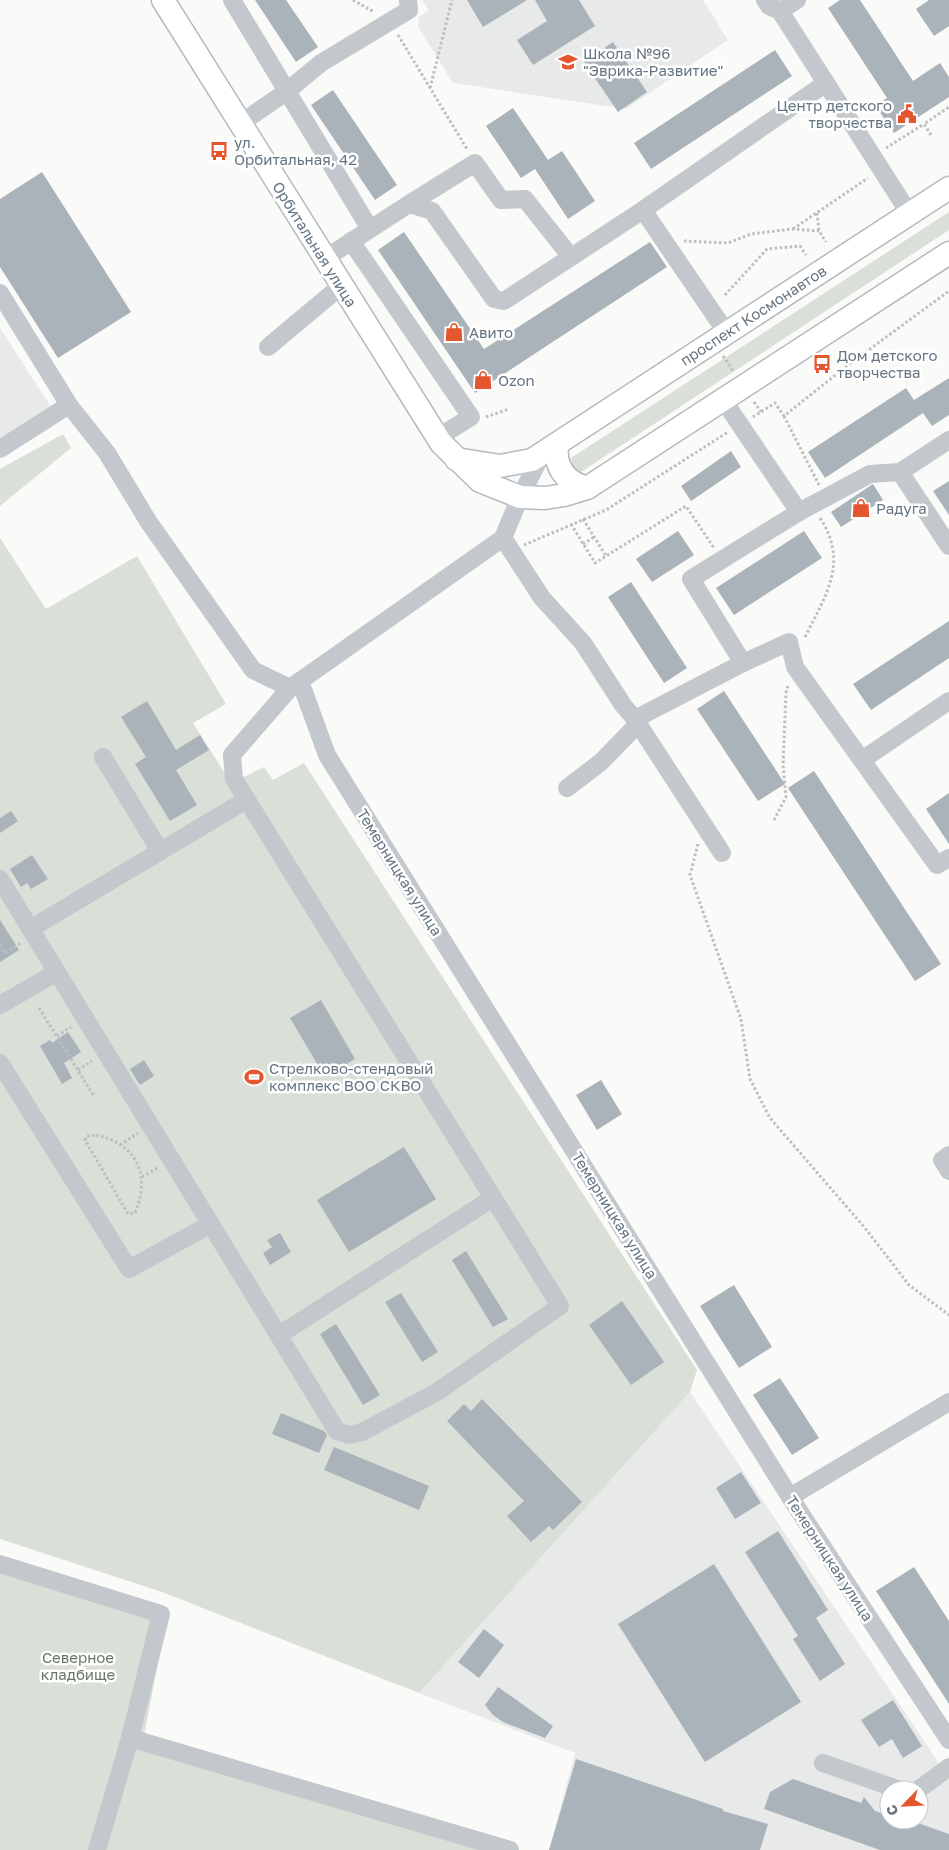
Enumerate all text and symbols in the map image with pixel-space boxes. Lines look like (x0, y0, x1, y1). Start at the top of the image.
place label: Школа №96 "Эврика-Развитие" (583, 44, 723, 79)
school or university icon: Школа №96 "Эврика-Развитие" (557, 51, 579, 73)
place label: Центр детского творчества (776, 96, 892, 131)
public building icon: Центр детского творчества (896, 103, 918, 125)
place label: ул. Орбитальная, 42 (234, 133, 357, 168)
bus stop icon: ул. Орбитальная, 42 (208, 140, 230, 162)
street label: Орбитальная улица (269, 178, 361, 310)
street label: проспект Космонавтов (677, 261, 829, 369)
shop icon: Авито (443, 321, 465, 343)
place label: Авито (469, 323, 513, 341)
place label: Дом детского творчества (837, 346, 937, 381)
bus stop icon: Дом детского творчества (811, 353, 833, 375)
shop icon: Ozon (472, 369, 494, 391)
place label: Ozon (498, 371, 535, 389)
shop icon: Радуга (850, 497, 872, 519)
place label: Радуга (876, 499, 927, 517)
street label: Темерницкая улица (354, 805, 446, 939)
place label: Стрелково-стендовый комплекс ВОО СКВО (269, 1059, 433, 1094)
sports icon: Стрелково-стендовый комплекс ВОО СКВО (243, 1066, 265, 1088)
street label: Темерницкая улица (569, 1148, 661, 1282)
street label: Темерницкая улица (783, 1492, 877, 1624)
park label: Северное кладбище (41, 1648, 116, 1683)
north arrow (879, 1780, 929, 1830)
text: С (882, 1802, 901, 1818)

